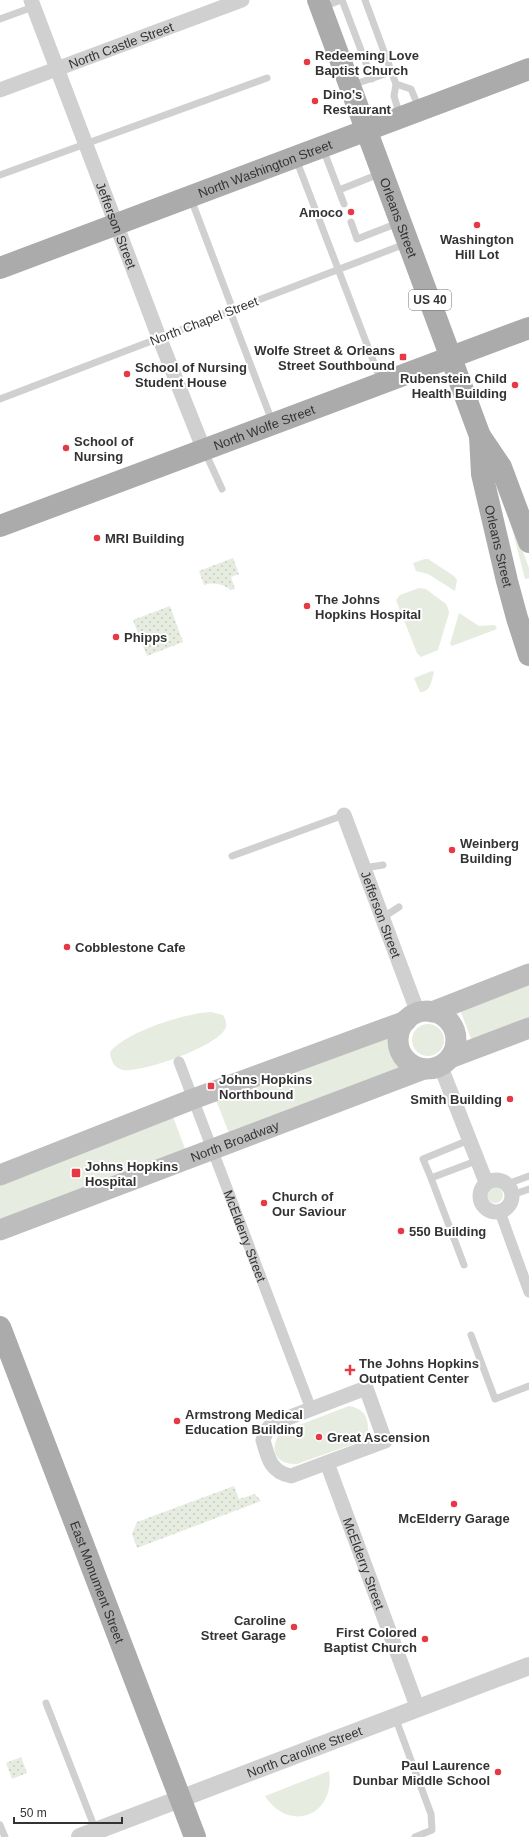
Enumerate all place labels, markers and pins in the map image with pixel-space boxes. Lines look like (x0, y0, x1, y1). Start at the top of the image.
place label: Redeeming Love Baptist Church (315, 48, 419, 78)
marker: Redeeming Love Baptist Church (302, 57, 312, 67)
place label: Dino's Restaurant (323, 87, 392, 117)
marker: Dino's Restaurant (310, 96, 320, 106)
place label: Amoco (299, 205, 343, 220)
marker: Amoco (346, 207, 356, 217)
marker: Washington Hill Lot (472, 220, 482, 230)
place label: Washington Hill Lot (440, 232, 514, 262)
place label: Wolfe Street & Orleans Street Southbound (254, 343, 395, 373)
marker: Wolfe Street & Orleans Street Southbound (398, 352, 408, 362)
place label: School of Nursing Student House (135, 360, 247, 390)
marker: School of Nursing Student House (122, 369, 132, 379)
place label: Rubenstein Child Health Building (400, 371, 507, 401)
marker: Rubenstein Child Health Building (510, 380, 520, 390)
place label: School of Nursing (74, 434, 134, 464)
marker: School of Nursing (61, 443, 71, 453)
place label: MRI Building (105, 531, 184, 546)
marker: MRI Building (92, 533, 102, 543)
place label: The Johns Hopkins Hospital (315, 592, 421, 622)
marker: The Johns Hopkins Hospital (302, 601, 312, 611)
place label: Phipps (124, 630, 167, 645)
marker: Phipps (111, 632, 121, 642)
place label: Weinberg Building (460, 836, 519, 866)
marker: Weinberg Building (447, 845, 457, 855)
place label: Cobblestone Cafe (75, 940, 186, 955)
marker: Cobblestone Cafe (62, 942, 72, 952)
place label: Johns Hopkins Northbound (219, 1072, 312, 1102)
marker: Johns Hopkins Northbound (206, 1081, 216, 1091)
place label: Smith Building (410, 1092, 502, 1107)
marker: Smith Building (505, 1094, 515, 1104)
place label: Johns Hopkins Hospital (85, 1159, 178, 1189)
marker: Johns Hopkins Hospital (70, 1167, 82, 1179)
place label: Church of Our Saviour (272, 1189, 346, 1219)
marker: Church of Our Saviour (259, 1198, 269, 1208)
place label: 550 Building (409, 1224, 486, 1239)
marker: 550 Building (396, 1226, 406, 1236)
place label: The Johns Hopkins Outpatient Center (359, 1356, 479, 1386)
marker: The Johns Hopkins Outpatient Center (344, 1364, 356, 1376)
place label: Armstrong Medical Education Building (185, 1407, 303, 1437)
marker: Armstrong Medical Education Building (172, 1416, 182, 1426)
place label: Great Ascension (327, 1430, 430, 1445)
marker: Great Ascension (314, 1432, 324, 1442)
marker: McElderry Garage (449, 1499, 459, 1509)
place label: McElderry Garage (398, 1511, 510, 1526)
place label: Caroline Street Garage (201, 1613, 286, 1643)
marker: Caroline Street Garage (289, 1622, 299, 1632)
place label: First Colored Baptist Church (324, 1625, 417, 1655)
marker: First Colored Baptist Church (420, 1634, 430, 1644)
place label: Paul Laurence Dunbar Middle School (353, 1758, 490, 1788)
marker: Paul Laurence Dunbar Middle School (493, 1767, 503, 1777)

